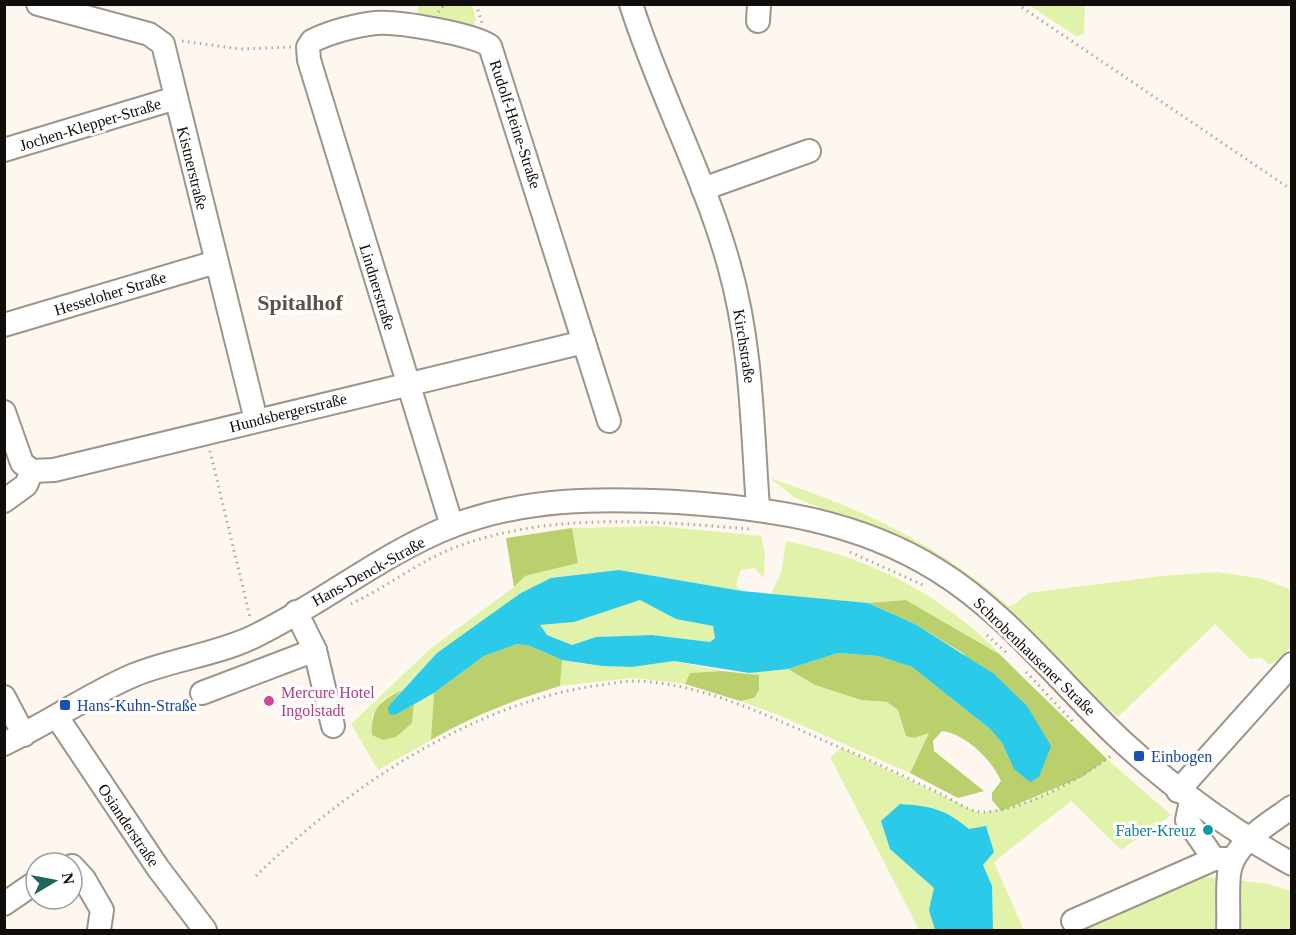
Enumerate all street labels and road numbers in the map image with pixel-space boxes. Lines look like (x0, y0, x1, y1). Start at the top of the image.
street label: Rudolf-Heine-Straße (487, 58, 544, 191)
street label: Jochen-Klepper-Straße (17, 95, 163, 155)
street label: Kistnerstraße (174, 125, 211, 212)
street label: Lindnerstraße (356, 242, 399, 332)
street label: Hesseloher Straße (52, 268, 168, 319)
street label: Kirchstraße (730, 308, 759, 384)
street label: Hundsbergerstraße (228, 390, 349, 436)
street label: Hans-Denck-Straße (309, 533, 428, 609)
street label: Schrobenhausener Straße (970, 594, 1099, 719)
street label: Osianderstraße (95, 781, 162, 870)

